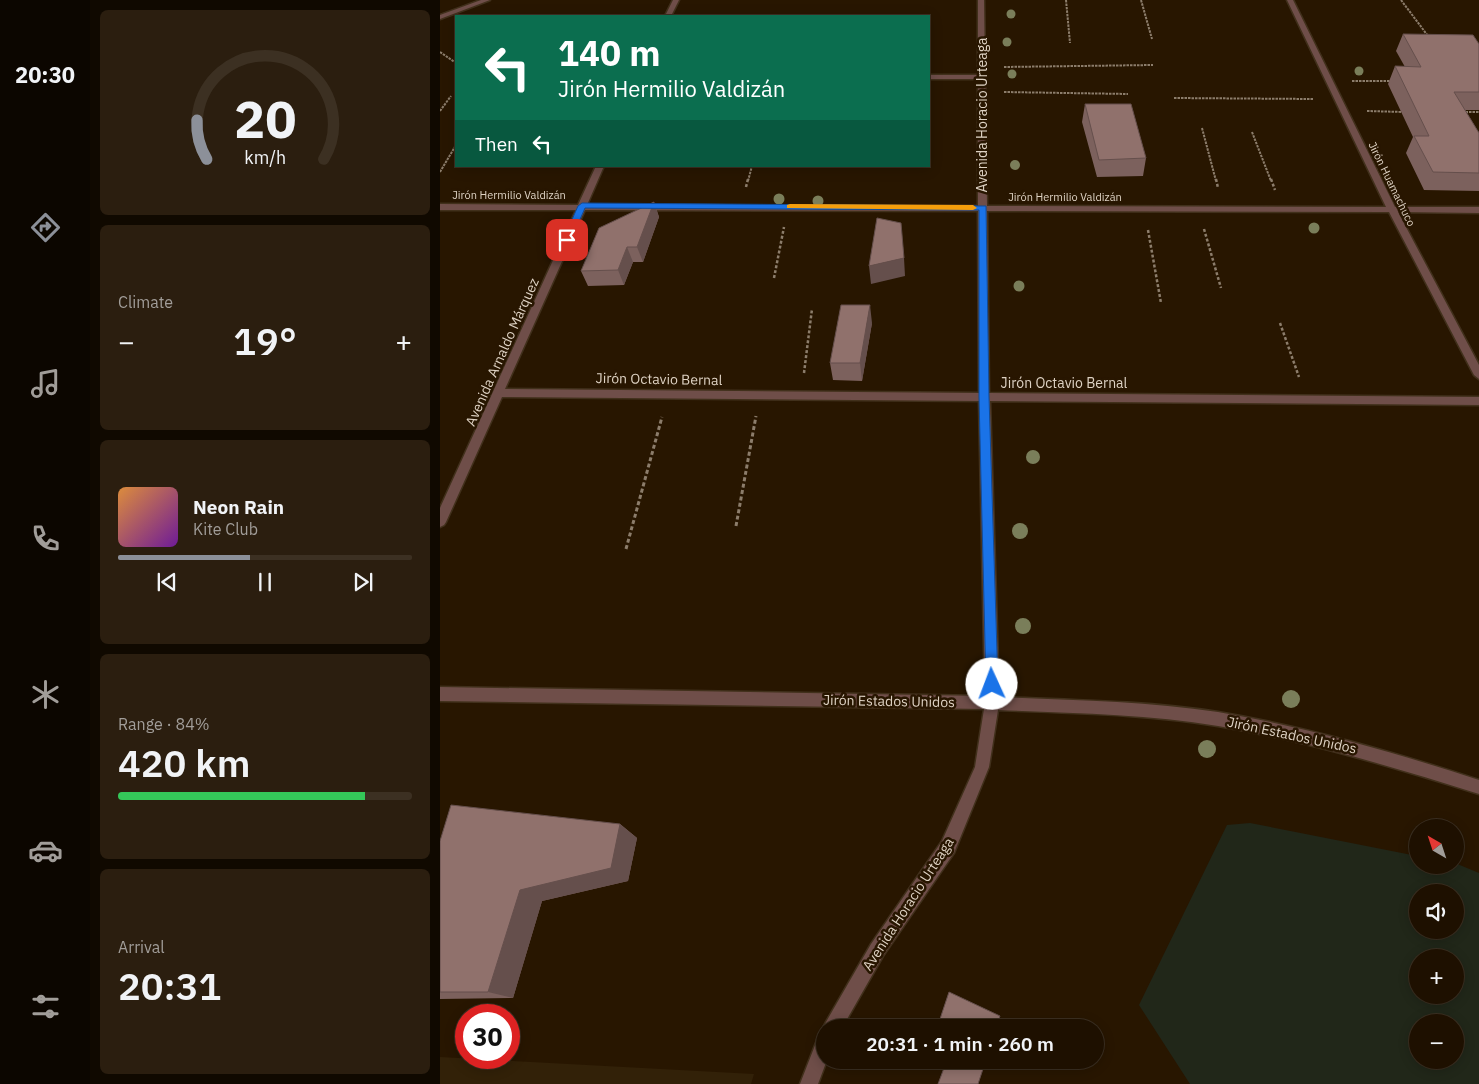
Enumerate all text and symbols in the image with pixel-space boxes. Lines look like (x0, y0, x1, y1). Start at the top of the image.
text: 140 m (558, 30, 661, 76)
icon: left (475, 35, 540, 100)
street label: Avenida Horacio Urteaga (973, 37, 991, 193)
text: 20:30 (15, 60, 75, 89)
text: Jirón Hermilio Valdizán (558, 74, 785, 103)
text: 20 (234, 85, 296, 152)
icon: left (528, 130, 556, 158)
text: Then (475, 132, 518, 156)
street label: Jirón Huamachuco (1365, 139, 1419, 229)
text: km/h (244, 146, 286, 169)
street label: Jirón Hermilio Valdizán (452, 188, 566, 202)
street label: Jirón Hermilio Valdizán (1008, 190, 1122, 204)
icon: directions (28, 210, 63, 245)
pin (546, 219, 588, 261)
icon: arrive (553, 226, 581, 254)
street label: Avenida Arnaldo Márquez (461, 275, 543, 429)
text: Climate (118, 292, 173, 312)
text: 19° (233, 316, 297, 365)
text: − (118, 323, 135, 360)
text: + (395, 323, 412, 360)
icon: music (28, 366, 63, 401)
street label: Jirón Octavio Bernal (595, 369, 723, 389)
street label: Jirón Octavio Bernal (1001, 374, 1128, 392)
text: Neon Rain (193, 495, 284, 519)
text: Kite Club (193, 519, 258, 539)
icon: phone (28, 521, 63, 556)
icon: previous (153, 568, 181, 596)
icon: pause (251, 568, 279, 596)
icon: next (349, 568, 377, 596)
position arrow (965, 657, 1017, 709)
icon: climate (28, 677, 63, 712)
street label: Jirón Estados Unidos (823, 691, 955, 711)
street label: Jirón Estados Unidos (1226, 712, 1359, 758)
text: Range · 84% (118, 714, 210, 734)
text: 420 km (118, 738, 250, 787)
north arrow (1409, 819, 1464, 874)
map controls (1409, 819, 1464, 1069)
icon: car (28, 833, 63, 868)
street label: Avenida Horacio Urteaga (858, 834, 958, 974)
button: sound (1409, 884, 1464, 939)
text: Arrival (118, 937, 165, 957)
button: + (1409, 949, 1464, 1004)
text: 20:31 (118, 961, 221, 1010)
icon: filters (28, 989, 63, 1024)
speed limit sign: 30 (455, 1004, 520, 1069)
button: − (1409, 1014, 1464, 1069)
text: 20:31 · 1 min · 260 m (866, 1032, 1054, 1056)

